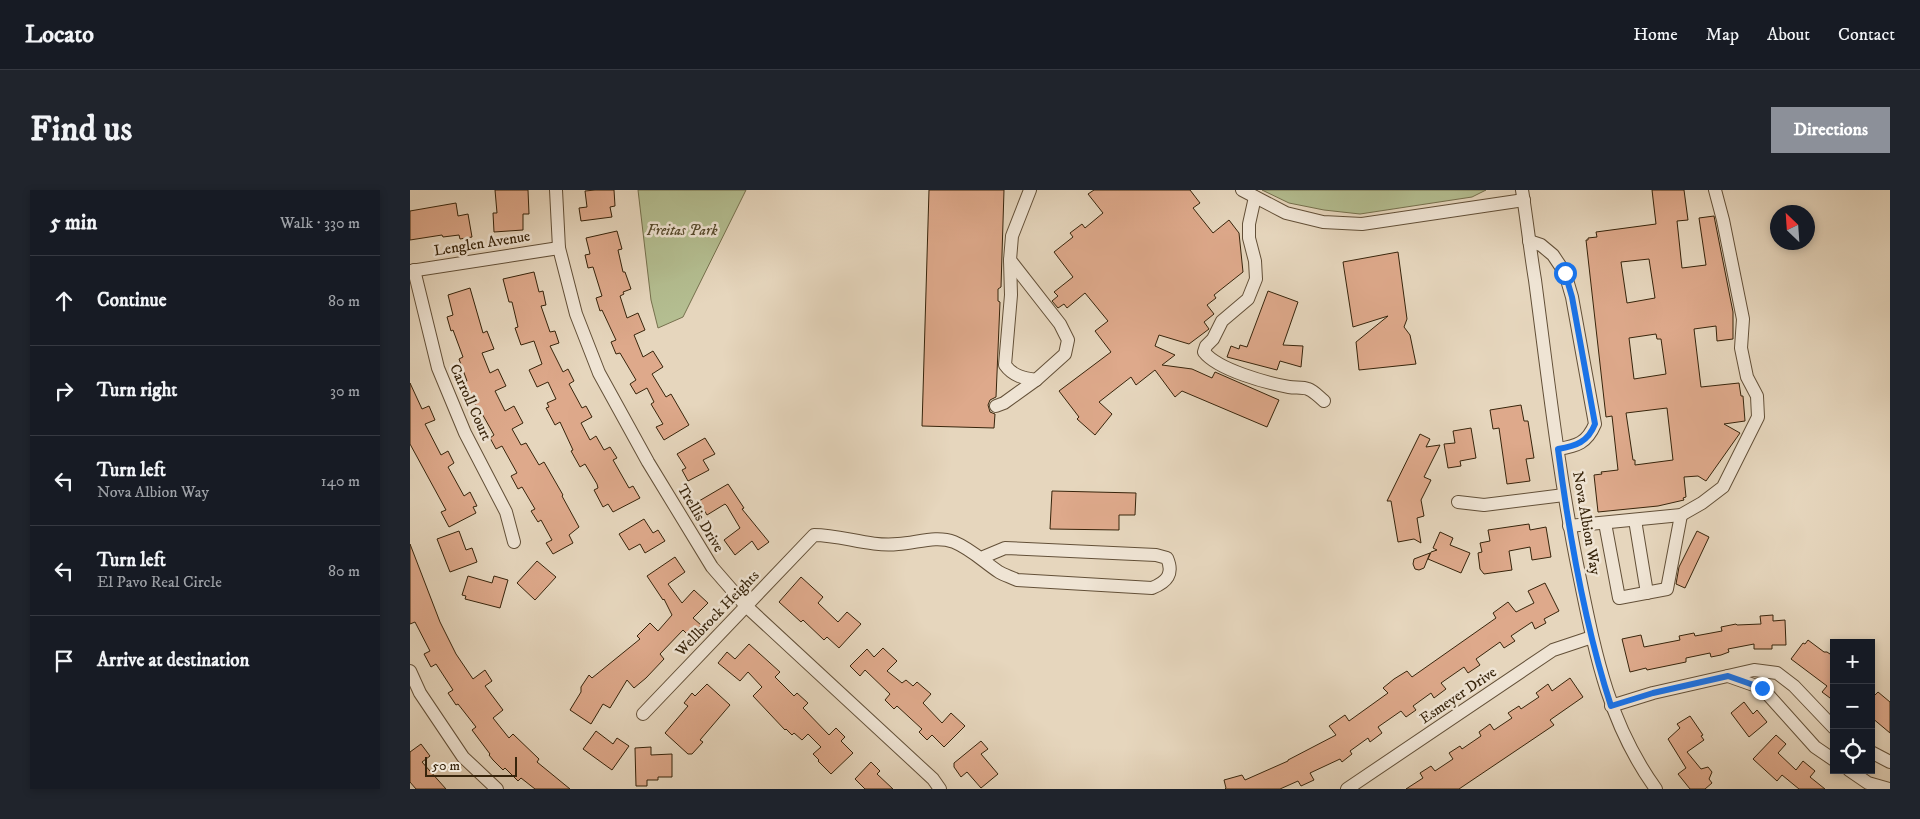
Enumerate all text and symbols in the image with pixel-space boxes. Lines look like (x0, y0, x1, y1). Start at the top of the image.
text: Locato (25, 20, 94, 50)
text: Home (1633, 24, 1678, 46)
text: Map (1706, 24, 1739, 46)
text: About (1767, 24, 1810, 46)
text: Contact (1838, 24, 1895, 46)
button: Directions (1771, 107, 1890, 153)
text: Find us (30, 108, 132, 152)
north arrow (1770, 205, 1815, 250)
text: 5 min (50, 210, 97, 236)
text: Walk · 330 m (280, 213, 360, 233)
park label: Freitas Park (646, 221, 718, 240)
street label: Lenglen Avenue (433, 227, 532, 260)
route start (1554, 262, 1577, 285)
icon: ahead (50, 287, 78, 315)
text: Continue (97, 289, 167, 312)
text: 80 m (328, 291, 360, 311)
street label: Carroll Court (445, 361, 496, 444)
icon: right (50, 377, 78, 405)
text: Turn right (97, 379, 177, 402)
text: 30 m (330, 381, 360, 401)
text: Turn left (97, 459, 166, 482)
icon: left (50, 467, 78, 495)
street label: Nova Albion Way (1568, 470, 1605, 577)
text: 140 m (321, 471, 360, 491)
street label: Trellis Drive (673, 481, 728, 556)
text: Nova Albion Way (97, 482, 209, 502)
text: Turn left (97, 549, 166, 572)
icon: left (50, 557, 78, 585)
text: 80 m (328, 561, 360, 581)
street label: Wellbrock Heights (671, 566, 763, 661)
text: El Pavo Real Circle (97, 572, 222, 592)
map controls (1830, 639, 1875, 774)
button: + (1830, 639, 1875, 684)
icon: arrive (50, 647, 78, 675)
text: Arrive at destination (97, 649, 249, 672)
street label: Esmeyer Drive (1416, 663, 1500, 728)
route end (1751, 677, 1774, 700)
button: − (1830, 684, 1875, 729)
button: locate (1830, 729, 1875, 774)
scale bar (425, 754, 518, 777)
text: 50 m (432, 757, 460, 775)

